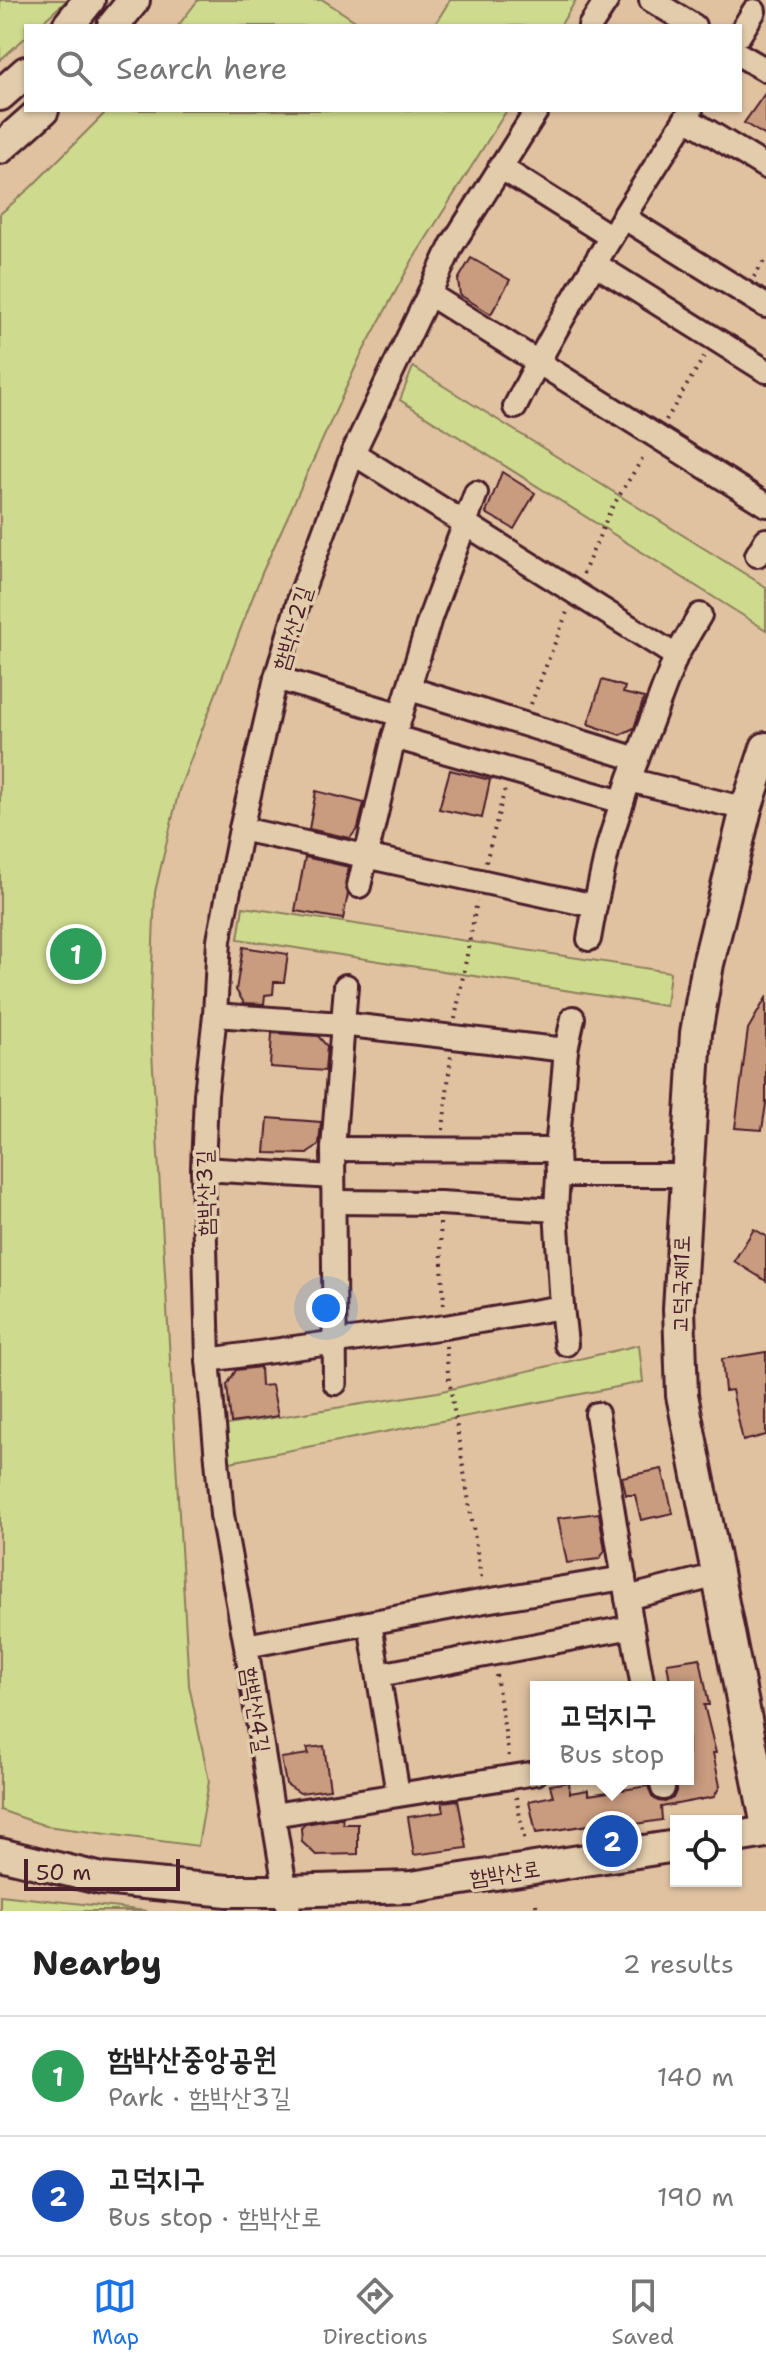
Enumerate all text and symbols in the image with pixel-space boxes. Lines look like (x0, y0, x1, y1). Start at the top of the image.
search box (24, 24, 742, 112)
icon: search (52, 46, 96, 90)
text: Search here (116, 48, 287, 89)
street label: 함박산2길 (266, 582, 319, 673)
pin: 1 (50, 924, 102, 984)
street label: 함박산3길 (190, 1149, 220, 1236)
street label: 고덕국제1로 (666, 1235, 696, 1333)
your location (306, 1288, 346, 1328)
street label: 함박산4길 (235, 1665, 277, 1755)
popup (530, 1681, 694, 1785)
text: 고덕지구 (560, 1695, 656, 1736)
text: Bus stop (560, 1736, 664, 1771)
pin: 2 (586, 1811, 638, 1871)
map controls (670, 1815, 742, 1887)
button: locate (670, 1815, 742, 1887)
street label: 함박산로 (468, 1854, 542, 1892)
scale bar (24, 1855, 180, 1891)
text: 50 m (36, 1858, 91, 1887)
text: Nearby (32, 1940, 162, 1986)
text: 2 results (622, 1946, 734, 1981)
text: 함박산중앙공원 (108, 2038, 277, 2079)
text: 1 (52, 2059, 64, 2094)
text: 140 m (657, 2059, 734, 2094)
text: Park · 함박산3길 (108, 2079, 291, 2114)
text: 고덕지구 (108, 2158, 205, 2199)
text: 2 (49, 2179, 67, 2214)
text: 190 m (657, 2179, 734, 2214)
text: Bus stop · 함박산로 (108, 2199, 322, 2234)
tab: Map (92, 2274, 139, 2351)
tab: Directions (323, 2274, 428, 2351)
tab: Saved (612, 2274, 674, 2351)

